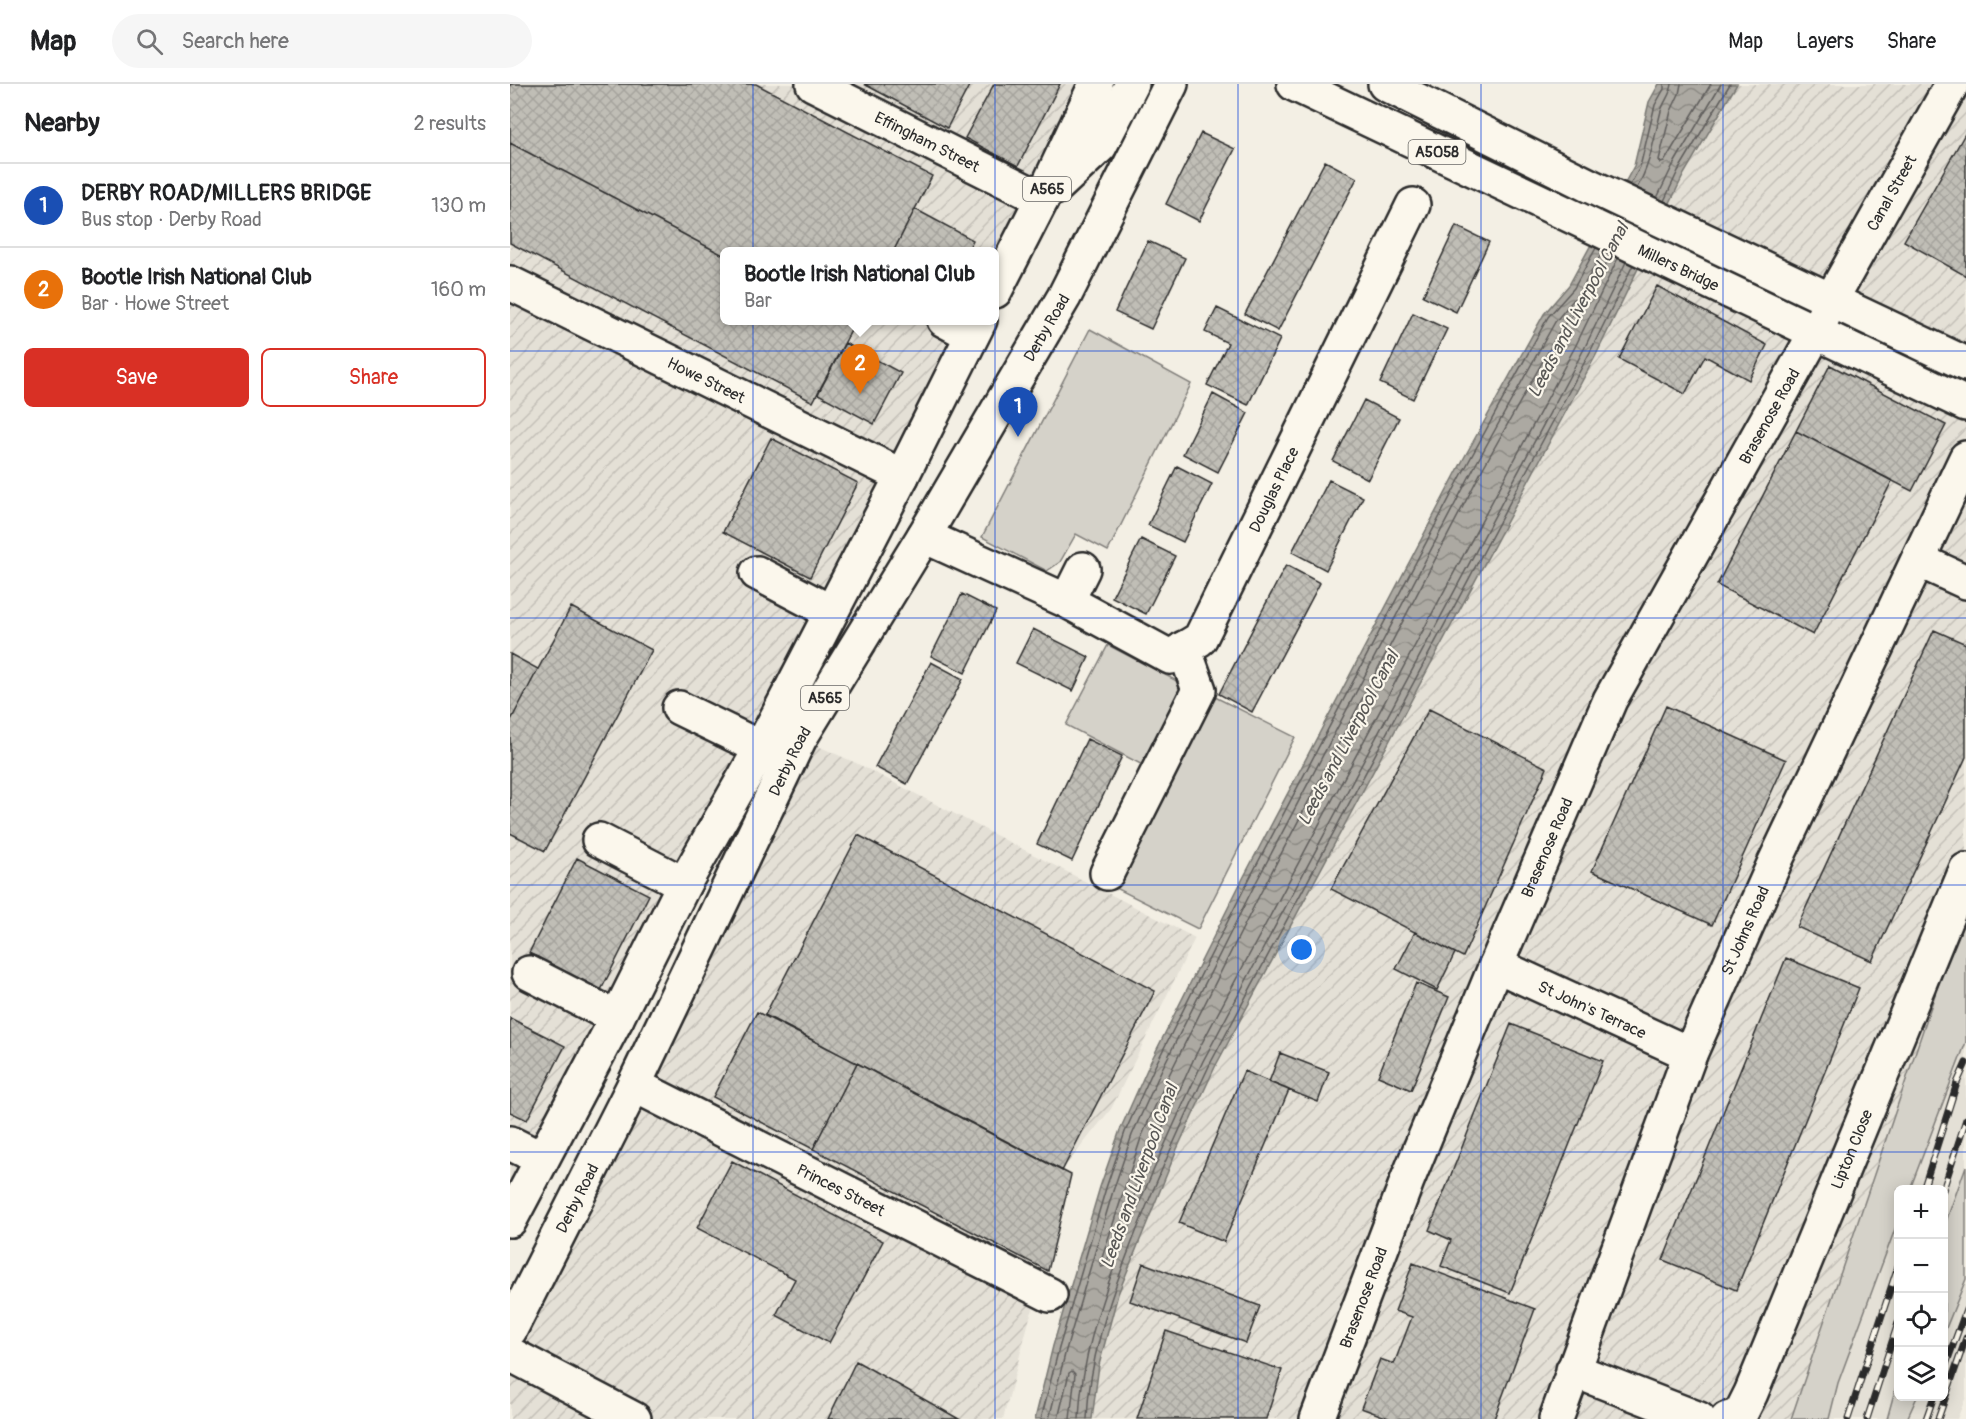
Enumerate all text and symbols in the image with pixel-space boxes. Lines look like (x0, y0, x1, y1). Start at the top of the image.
search box (112, 14, 532, 68)
text: Map (30, 24, 76, 59)
icon: search (133, 25, 166, 58)
text: Search here (181, 27, 289, 55)
text: Map (1728, 28, 1763, 55)
text: Layers (1796, 28, 1854, 55)
text: Share (1887, 28, 1936, 55)
text: Nearby (24, 107, 100, 139)
street label: Effingham Street (871, 108, 983, 177)
text: 2 results (414, 111, 486, 136)
road number: A5058 (1408, 140, 1466, 164)
street label: Canal Street (1863, 151, 1922, 235)
road number: A565 (1023, 177, 1071, 201)
text: DERBY ROAD/MILLERS BRIDGE (81, 179, 372, 207)
text: 1 (40, 193, 47, 218)
text: 130 m (431, 193, 486, 218)
text: Bus stop · Derby Road (81, 207, 262, 232)
water label: Leeds and Liverpool Canal (1523, 217, 1635, 402)
street label: Millers Bridge (1634, 240, 1722, 296)
popup (720, 247, 999, 325)
text: Bootle Irish National Club (744, 260, 975, 288)
text: Bootle Irish National Club (81, 263, 312, 291)
text: 2 (38, 277, 49, 302)
text: 160 m (431, 277, 486, 302)
text: Bar (744, 288, 772, 313)
text: Bar · Howe Street (81, 291, 229, 316)
street label: Derby Road (1019, 291, 1075, 365)
pin: 2 (840, 344, 880, 394)
button: Save (24, 348, 249, 407)
button: Share (261, 348, 486, 407)
street label: Howe Street (664, 353, 749, 408)
street label: Brasenose Road (1735, 365, 1805, 468)
pin: 1 (998, 388, 1038, 437)
street label: Douglas Place (1245, 444, 1304, 536)
water label: Leeds and Liverpool Canal (1293, 645, 1405, 830)
road number: A565 (801, 686, 849, 710)
street label: Derby Road (765, 723, 816, 799)
street label: Brasenose Road (1517, 795, 1578, 901)
street label: St Johns Road (1717, 883, 1774, 979)
your location (1287, 935, 1316, 964)
street label: St John's Terrace (1535, 977, 1649, 1044)
water label: Leeds and Liverpool Canal (1095, 1079, 1184, 1271)
street label: Lipton Close (1827, 1107, 1878, 1192)
street label: Derby Road (552, 1160, 604, 1236)
street label: Princes Street (793, 1160, 889, 1221)
map controls (1894, 1185, 1948, 1401)
button: + (1894, 1185, 1948, 1239)
button: − (1894, 1239, 1948, 1293)
street label: Brasenose Road (1336, 1244, 1392, 1351)
button: locate (1894, 1293, 1948, 1347)
button: layers (1894, 1347, 1948, 1401)

